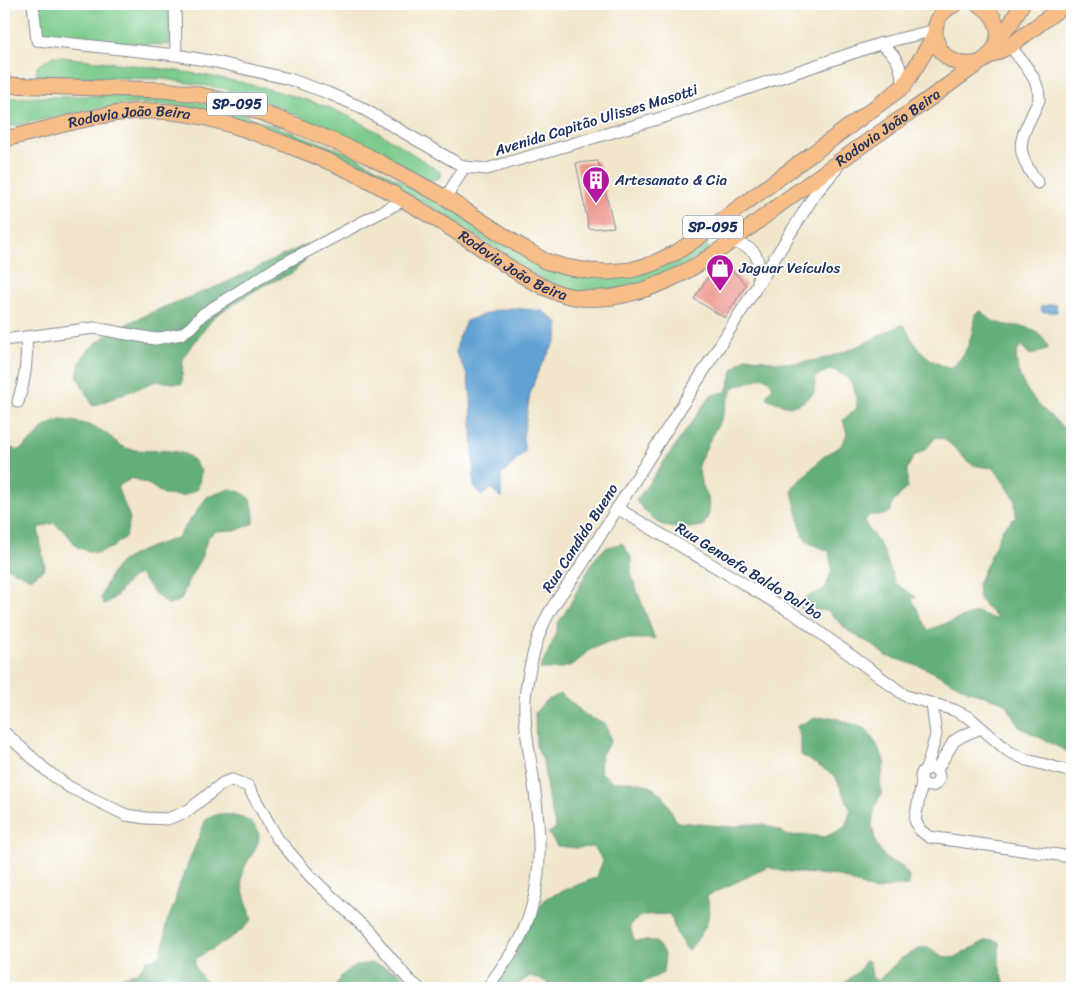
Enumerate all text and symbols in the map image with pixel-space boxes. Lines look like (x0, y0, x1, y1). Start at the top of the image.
street label: Avenida Capitão Ulisses Masotti (490, 76, 702, 164)
street label: Rodovia João Beira (830, 81, 946, 173)
road number: SP-095 (207, 92, 267, 116)
street label: Rodovia João Beira (65, 98, 193, 136)
building icon: Artesanato & Cia (581, 165, 611, 204)
place label: Artesanato & Cia (614, 167, 728, 193)
road number: SP-095 (683, 216, 743, 238)
street label: Rodovia João Beira (453, 223, 571, 308)
shop icon: Jaguar Veículos (705, 253, 735, 292)
place label: Jaguar Veículos (738, 255, 841, 281)
street label: Rua Candido Bueno (535, 478, 625, 598)
street label: Rua Genoefa Baldo Dal'bo (670, 515, 828, 627)

